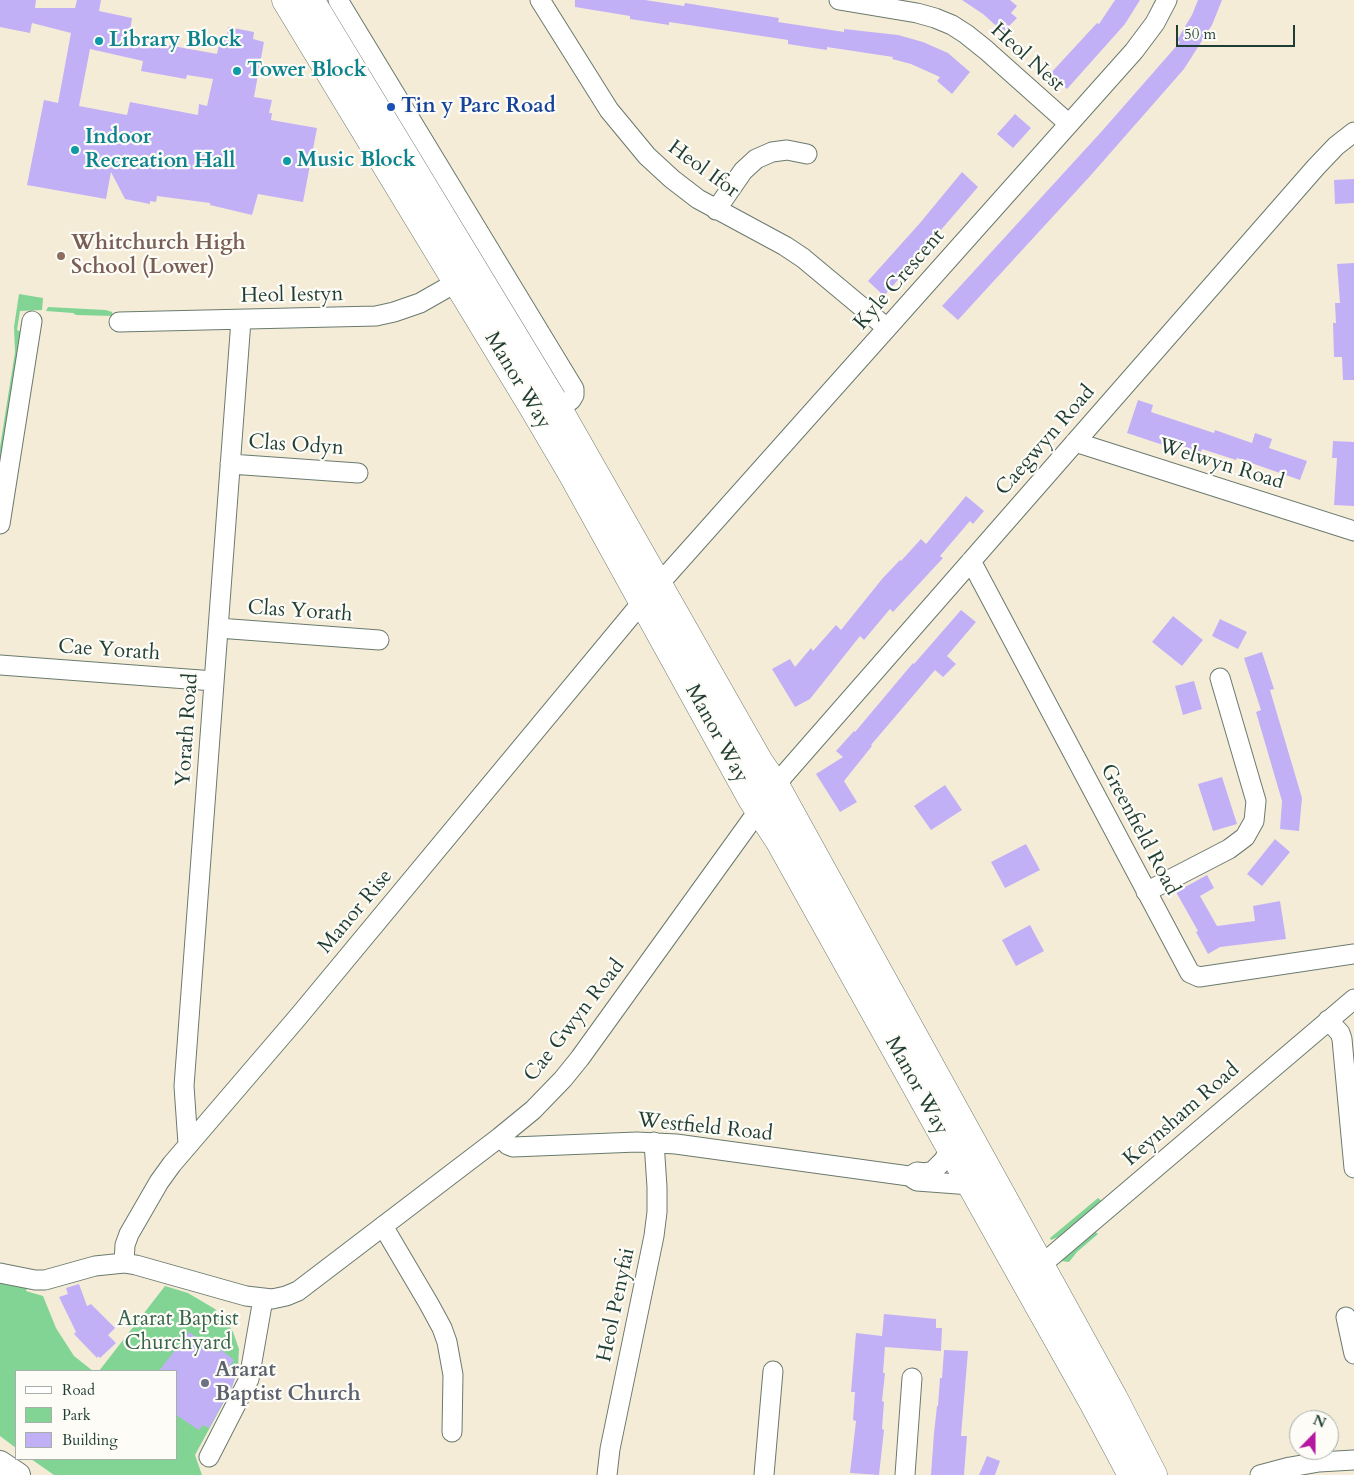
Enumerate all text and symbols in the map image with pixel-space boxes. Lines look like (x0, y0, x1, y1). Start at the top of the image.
scale bar (1179, 15, 1298, 47)
street label: Heol Nest (985, 18, 1069, 98)
text: 50 m (1184, 24, 1216, 44)
place label: Library Block (109, 28, 242, 54)
marker: Library Block (93, 35, 105, 47)
place label: Tower Block (247, 58, 367, 84)
marker: Tower Block (231, 65, 243, 77)
place label: Tin y Parc Road (401, 94, 556, 120)
marker: Tin y Parc Road (385, 101, 397, 113)
place label: Indoor Recreation Hall (85, 125, 235, 175)
street label: Heol Ifor (662, 136, 744, 204)
marker: Indoor Recreation Hall (69, 144, 81, 156)
place label: Music Block (297, 148, 416, 174)
marker: Music Block (281, 155, 293, 167)
street label: Kyle Crescent (849, 224, 951, 336)
place label: Whitchurch High School (Lower) (71, 231, 246, 281)
marker: Whitchurch High School (Lower) (55, 250, 67, 262)
street label: Heol Iestyn (240, 283, 344, 309)
street label: Manor Way (478, 328, 556, 434)
street label: Caegwyn Road (991, 381, 1101, 501)
street label: Clas Odyn (247, 430, 345, 462)
street label: Welwyn Road (1155, 434, 1287, 496)
street label: Clas Yorath (247, 596, 353, 628)
street label: Cae Yorath (57, 635, 161, 667)
street label: Yorath Road (171, 672, 205, 788)
street label: Manor Way (679, 680, 753, 788)
street label: Greenfield Road (1094, 760, 1184, 900)
street label: Manor Rise (313, 865, 399, 959)
street label: Cae Gwyn Road (519, 955, 631, 1087)
street label: Manor Way (879, 1032, 953, 1140)
street label: Keynsham Road (1119, 1058, 1245, 1172)
street label: Westfield Road (636, 1108, 774, 1148)
street label: Heol Penyfai (593, 1246, 641, 1364)
park label: Ararat Baptist Churchyard (117, 1307, 239, 1357)
place label: Ararat Baptist Church (215, 1358, 360, 1408)
legend (15, 1370, 178, 1460)
marker: Ararat Baptist Church (199, 1377, 211, 1389)
text: Road (62, 1380, 95, 1400)
text: Park (62, 1405, 91, 1425)
north arrow (1289, 1410, 1339, 1460)
text: N (1310, 1410, 1329, 1433)
text: Building (62, 1430, 118, 1450)

